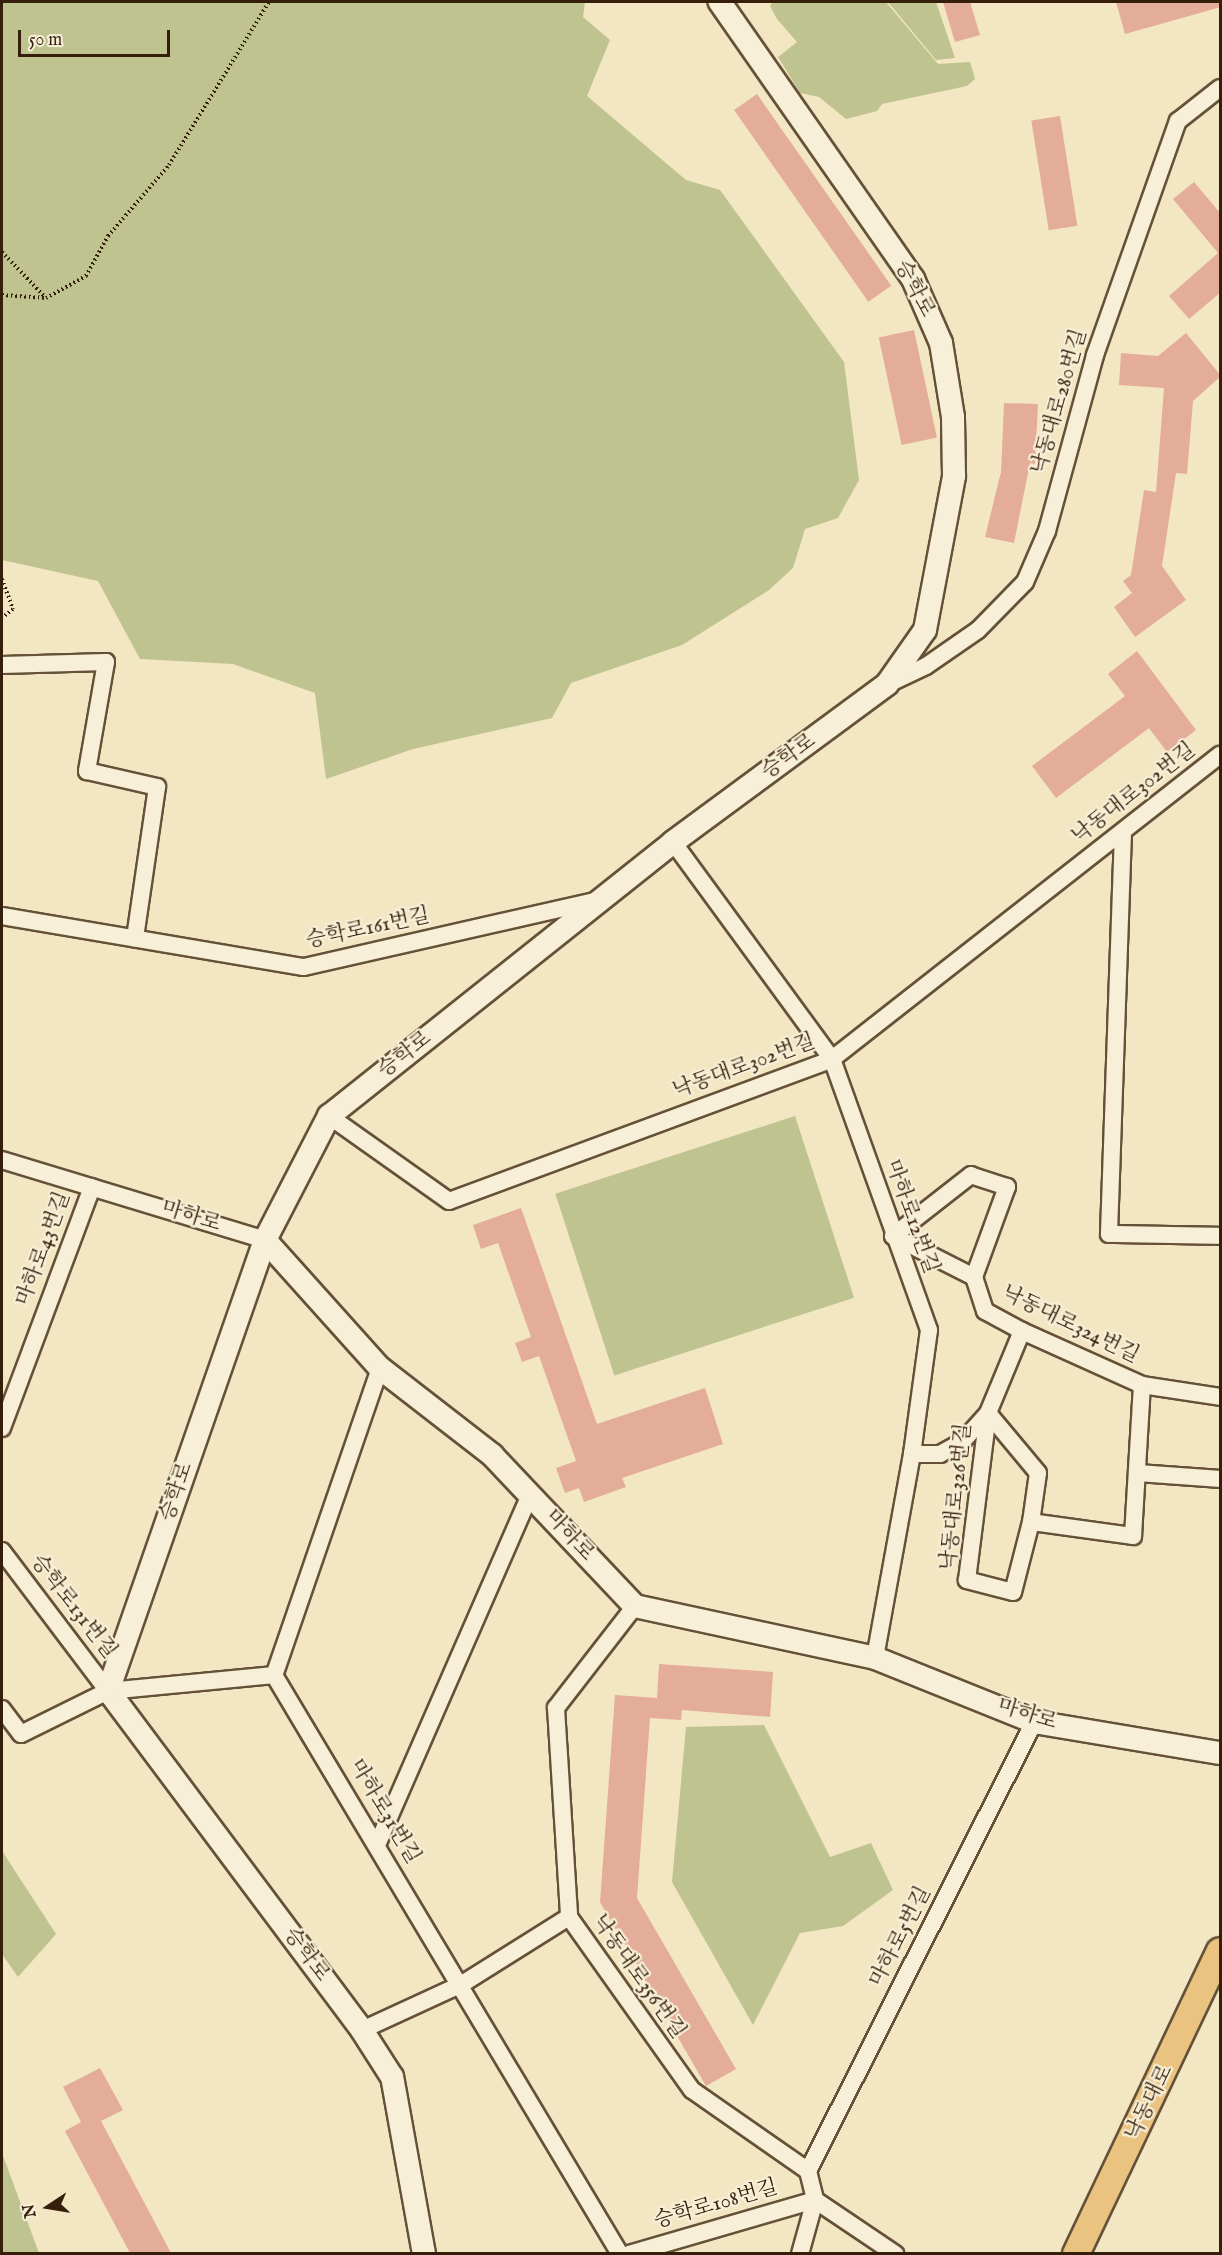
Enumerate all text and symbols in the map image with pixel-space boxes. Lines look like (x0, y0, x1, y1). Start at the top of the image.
scale bar (21, 18, 172, 56)
text: 50 m (29, 29, 62, 52)
street label: 승학로 (889, 256, 939, 322)
street label: 낙동대로280번길 (1027, 326, 1093, 478)
street label: 승학로 (757, 729, 821, 785)
street label: 낙동대로302번길 (1067, 738, 1201, 850)
street label: 승학로161번길 (304, 904, 432, 954)
street label: 승학로 (373, 1026, 437, 1084)
street label: 낙동대로302번길 (669, 1030, 819, 1104)
street label: 마하로12번길 (879, 1157, 943, 1277)
street label: 마하로43번길 (12, 1189, 76, 1309)
street label: 마하로 (158, 1196, 224, 1238)
street label: 낙동대로324번길 (997, 1281, 1143, 1369)
street label: 낙동대로326번길 (937, 1422, 977, 1572)
street label: 승학로 (155, 1459, 199, 1525)
street label: 마하로 (539, 1505, 599, 1567)
street label: 승학로131번길 (25, 1550, 121, 1664)
street label: 마하로 (994, 1694, 1060, 1736)
street label: 마하로31번길 (343, 1755, 425, 1869)
street label: 마하로5번길 (865, 1883, 937, 1991)
street label: 낙동대로356번길 (586, 1910, 690, 2044)
street label: 승학로 (278, 1923, 334, 1987)
street label: 낙동대로 (1121, 2061, 1179, 2145)
street label: 승학로108번길 (651, 2175, 781, 2235)
north arrow (18, 2177, 78, 2237)
text: N (19, 2202, 42, 2220)

